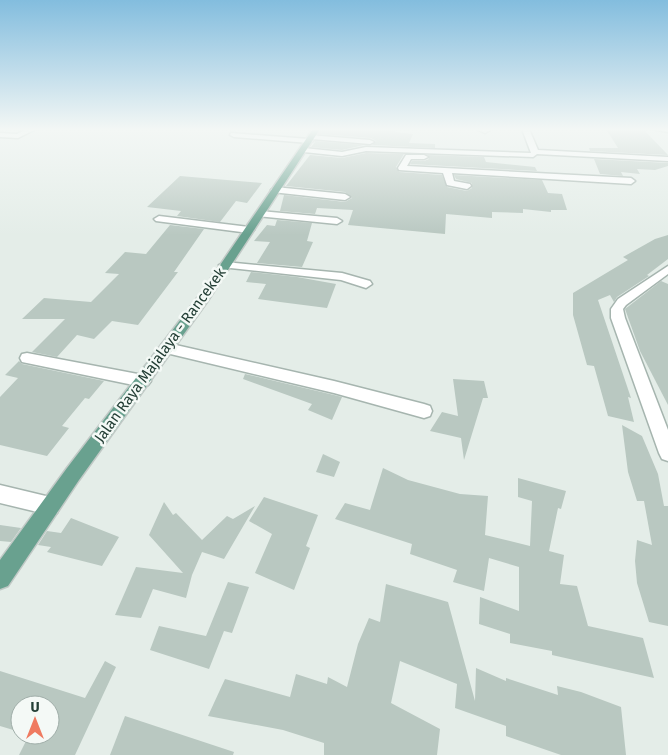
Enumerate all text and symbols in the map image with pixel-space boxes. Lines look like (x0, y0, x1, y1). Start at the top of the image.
street label: Jalan Raya Majalaya - Rancekek (90, 264, 230, 446)
north arrow (10, 695, 60, 745)
text: U (30, 699, 40, 716)

